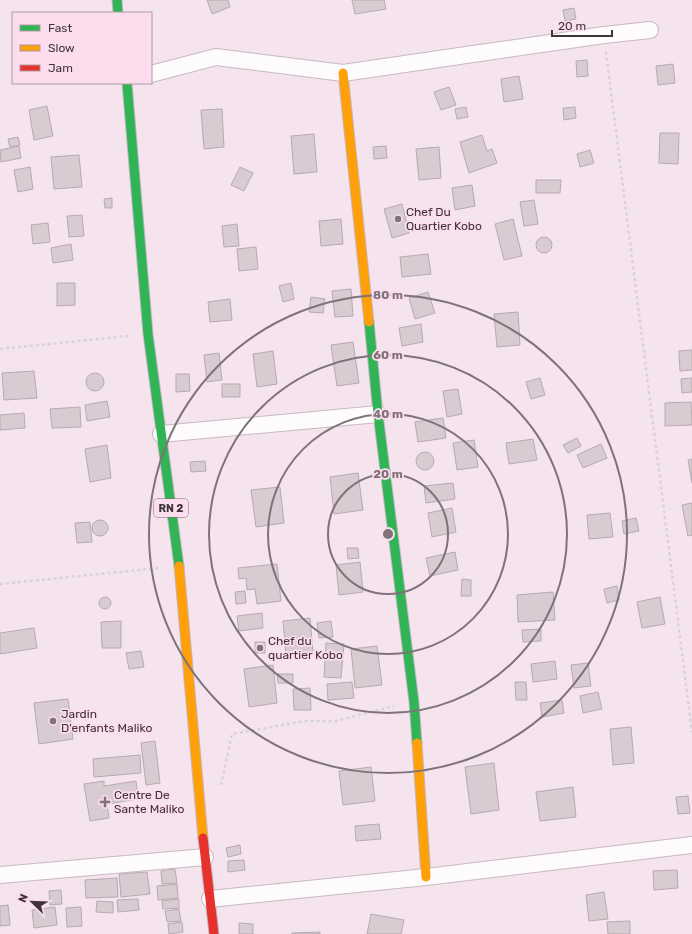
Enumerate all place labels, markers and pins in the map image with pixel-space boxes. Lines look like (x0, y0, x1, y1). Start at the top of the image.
place label: Chef Du Quartier Kobo (406, 205, 482, 233)
marker: Chef Du Quartier Kobo (393, 214, 403, 224)
centre of rings (381, 527, 395, 541)
place label: Chef du quartier Kobo (268, 634, 343, 662)
marker: Chef du quartier Kobo (255, 643, 265, 653)
place label: Jardin D'enfants Maliko (61, 707, 152, 735)
marker: Jardin D'enfants Maliko (48, 716, 58, 726)
place label: Centre De Sante Maliko (114, 788, 184, 816)
marker: Centre De Sante Maliko (99, 796, 111, 808)

